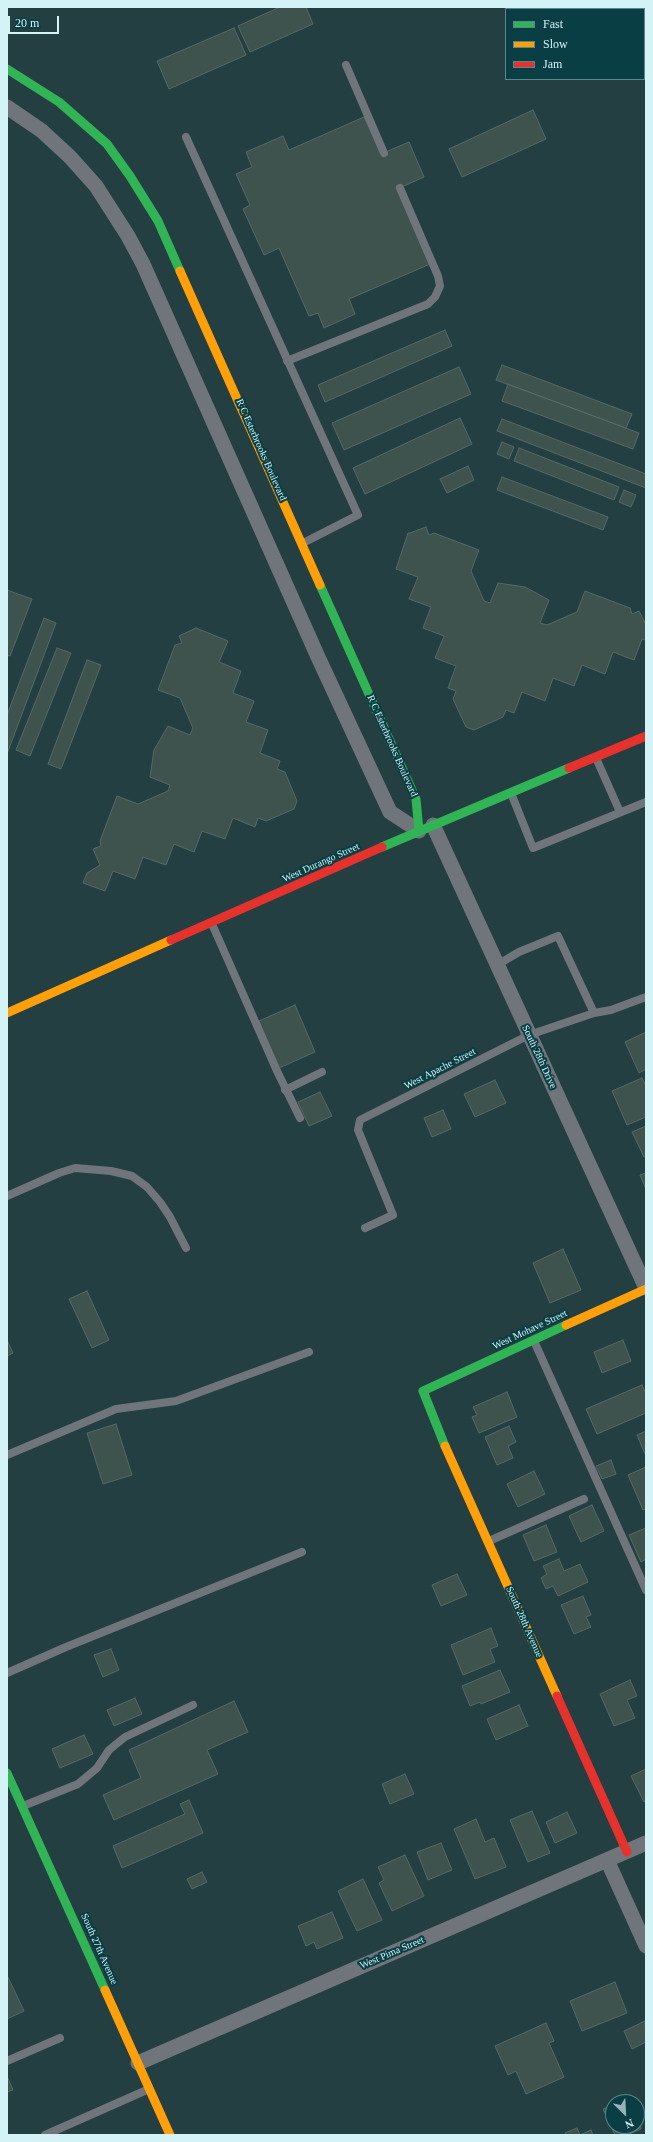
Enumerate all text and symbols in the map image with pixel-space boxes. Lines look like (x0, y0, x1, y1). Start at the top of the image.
scale bar (10, 8, 61, 34)
legend (505, 8, 645, 80)
text: 20 m (15, 16, 39, 30)
text: Fast (543, 17, 563, 31)
text: Slow (543, 37, 568, 51)
text: Jam (543, 57, 562, 71)
street label: R C Esterbrooks Boulevard (233, 397, 289, 503)
street label: R C Esterbrooks Boulevard (364, 693, 420, 799)
street label: West Durango Street (281, 841, 361, 885)
street label: South 28th Drive (519, 1023, 559, 1091)
street label: West Apache Street (402, 1046, 478, 1092)
street label: West Mohave Street (491, 1307, 569, 1353)
street label: South 28th Avenue (503, 1585, 545, 1659)
street label: South 27th Avenue (78, 1912, 120, 1986)
street label: West Pima Street (358, 1934, 426, 1972)
north arrow (605, 2094, 645, 2134)
text: N (623, 2117, 636, 2131)

